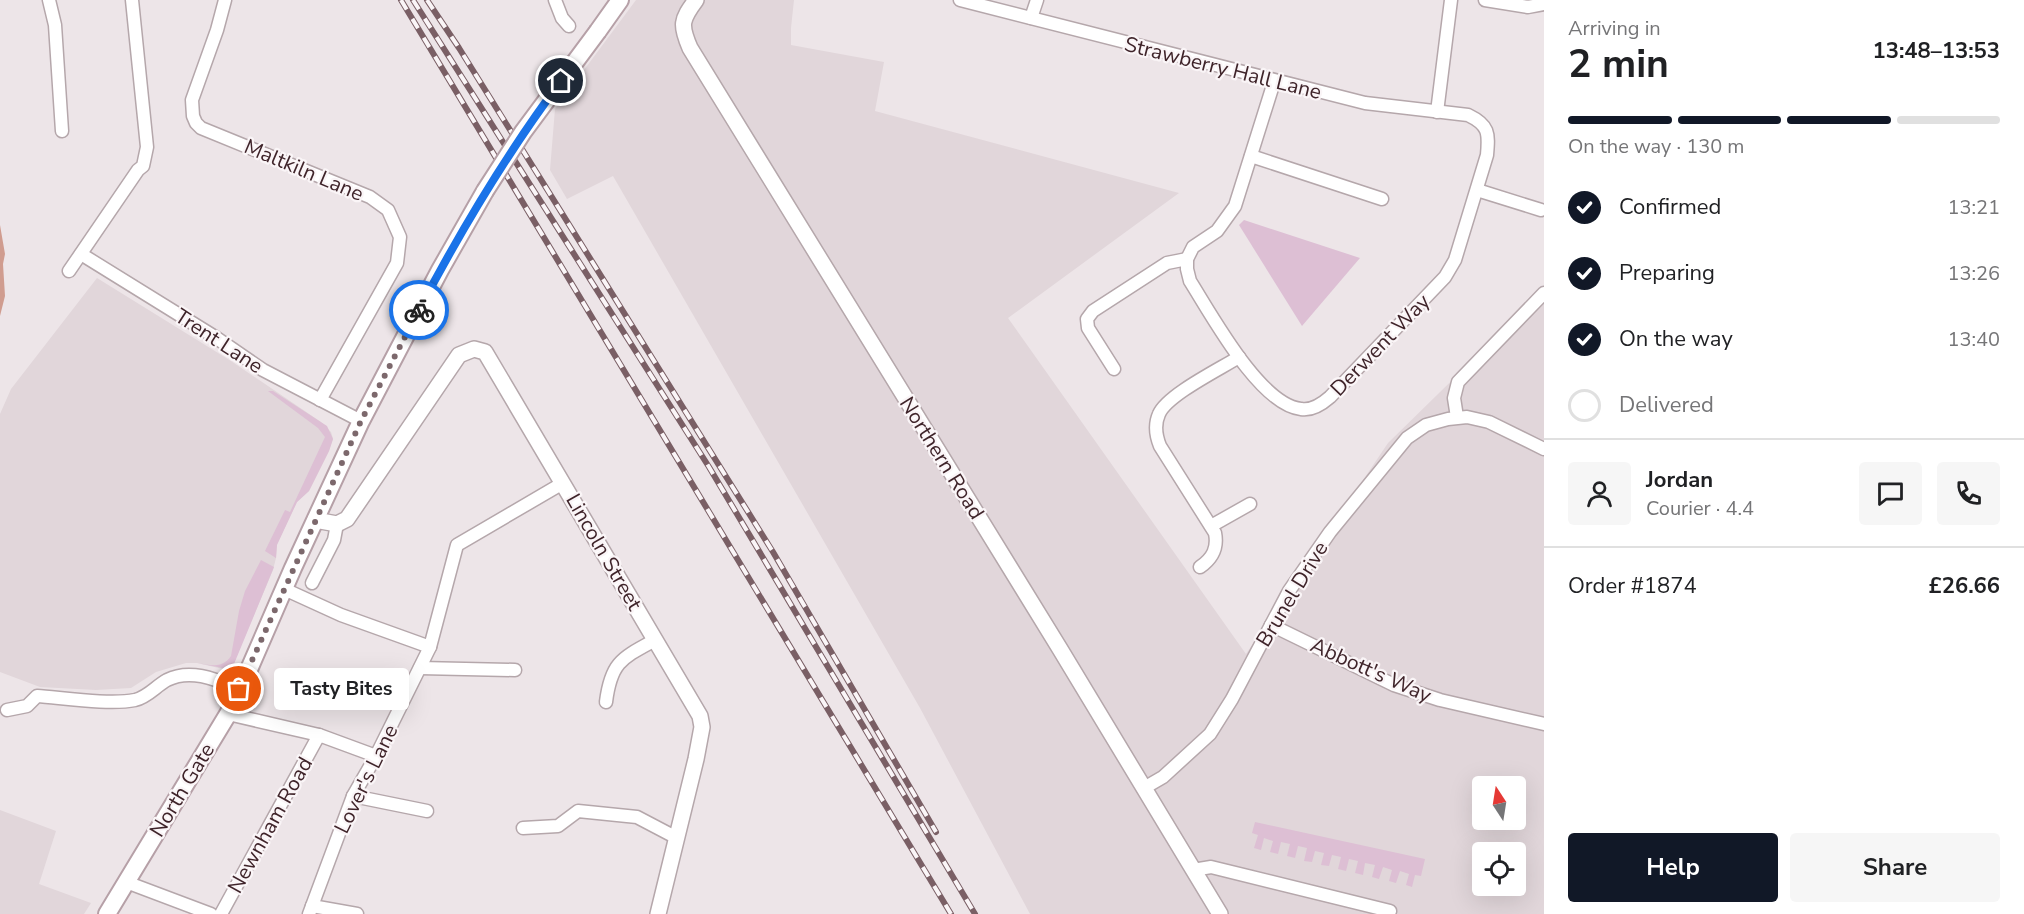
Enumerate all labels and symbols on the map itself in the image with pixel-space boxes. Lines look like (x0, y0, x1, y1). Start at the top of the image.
street label: Strawberry Hall Lane (1122, 30, 1324, 106)
pin (535, 55, 586, 106)
street label: Maltkiln Lane (240, 132, 368, 208)
courier (389, 280, 449, 340)
street label: Derwent Way (1324, 288, 1436, 402)
street label: Trent Lane (169, 302, 269, 380)
street label: Northern Road (893, 391, 991, 525)
street label: Lincoln Street (559, 489, 649, 616)
street label: Brunel Drive (1250, 536, 1334, 652)
street label: Abbott's Way (1306, 631, 1436, 709)
pin (213, 663, 264, 714)
callout: Tasty Bites (275, 668, 410, 710)
street label: Lover's Lane (328, 720, 404, 838)
street label: North Gate (143, 738, 221, 842)
street label: Newnham Road (221, 752, 319, 898)
north arrow (1472, 776, 1526, 830)

